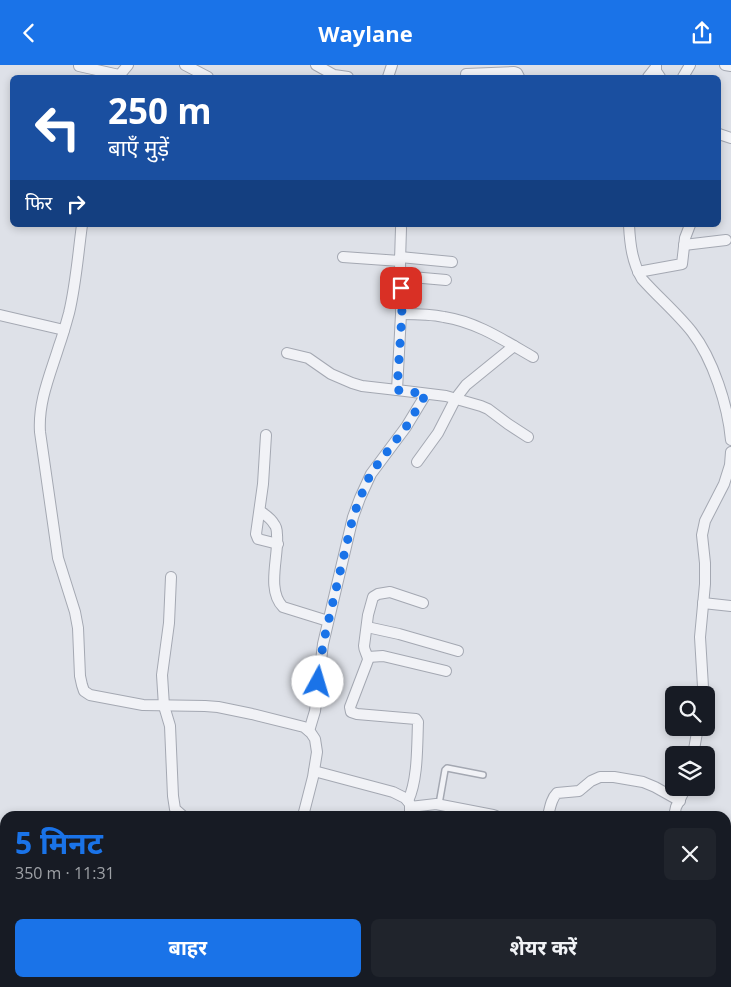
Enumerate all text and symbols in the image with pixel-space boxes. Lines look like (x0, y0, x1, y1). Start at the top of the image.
text: Waylane (318, 18, 413, 48)
icon: back (15, 19, 43, 47)
icon: share (688, 19, 716, 47)
text: 250 m (108, 87, 212, 134)
icon: left (25, 95, 90, 160)
text: बाएँ मुड़ें (108, 132, 169, 162)
text: फिर (25, 190, 52, 216)
icon: right (62, 190, 90, 218)
pin (380, 267, 422, 309)
icon: arrive (387, 274, 415, 302)
position arrow (291, 655, 343, 707)
map controls (665, 686, 715, 796)
button: search (665, 686, 715, 736)
button: layers (665, 746, 715, 796)
text: 5 मिनट (15, 822, 103, 863)
button: close (664, 828, 716, 880)
text: 350 m · 11:31 (15, 862, 115, 884)
button: बाहर (15, 919, 361, 977)
button: शेयर करें (371, 919, 716, 977)

